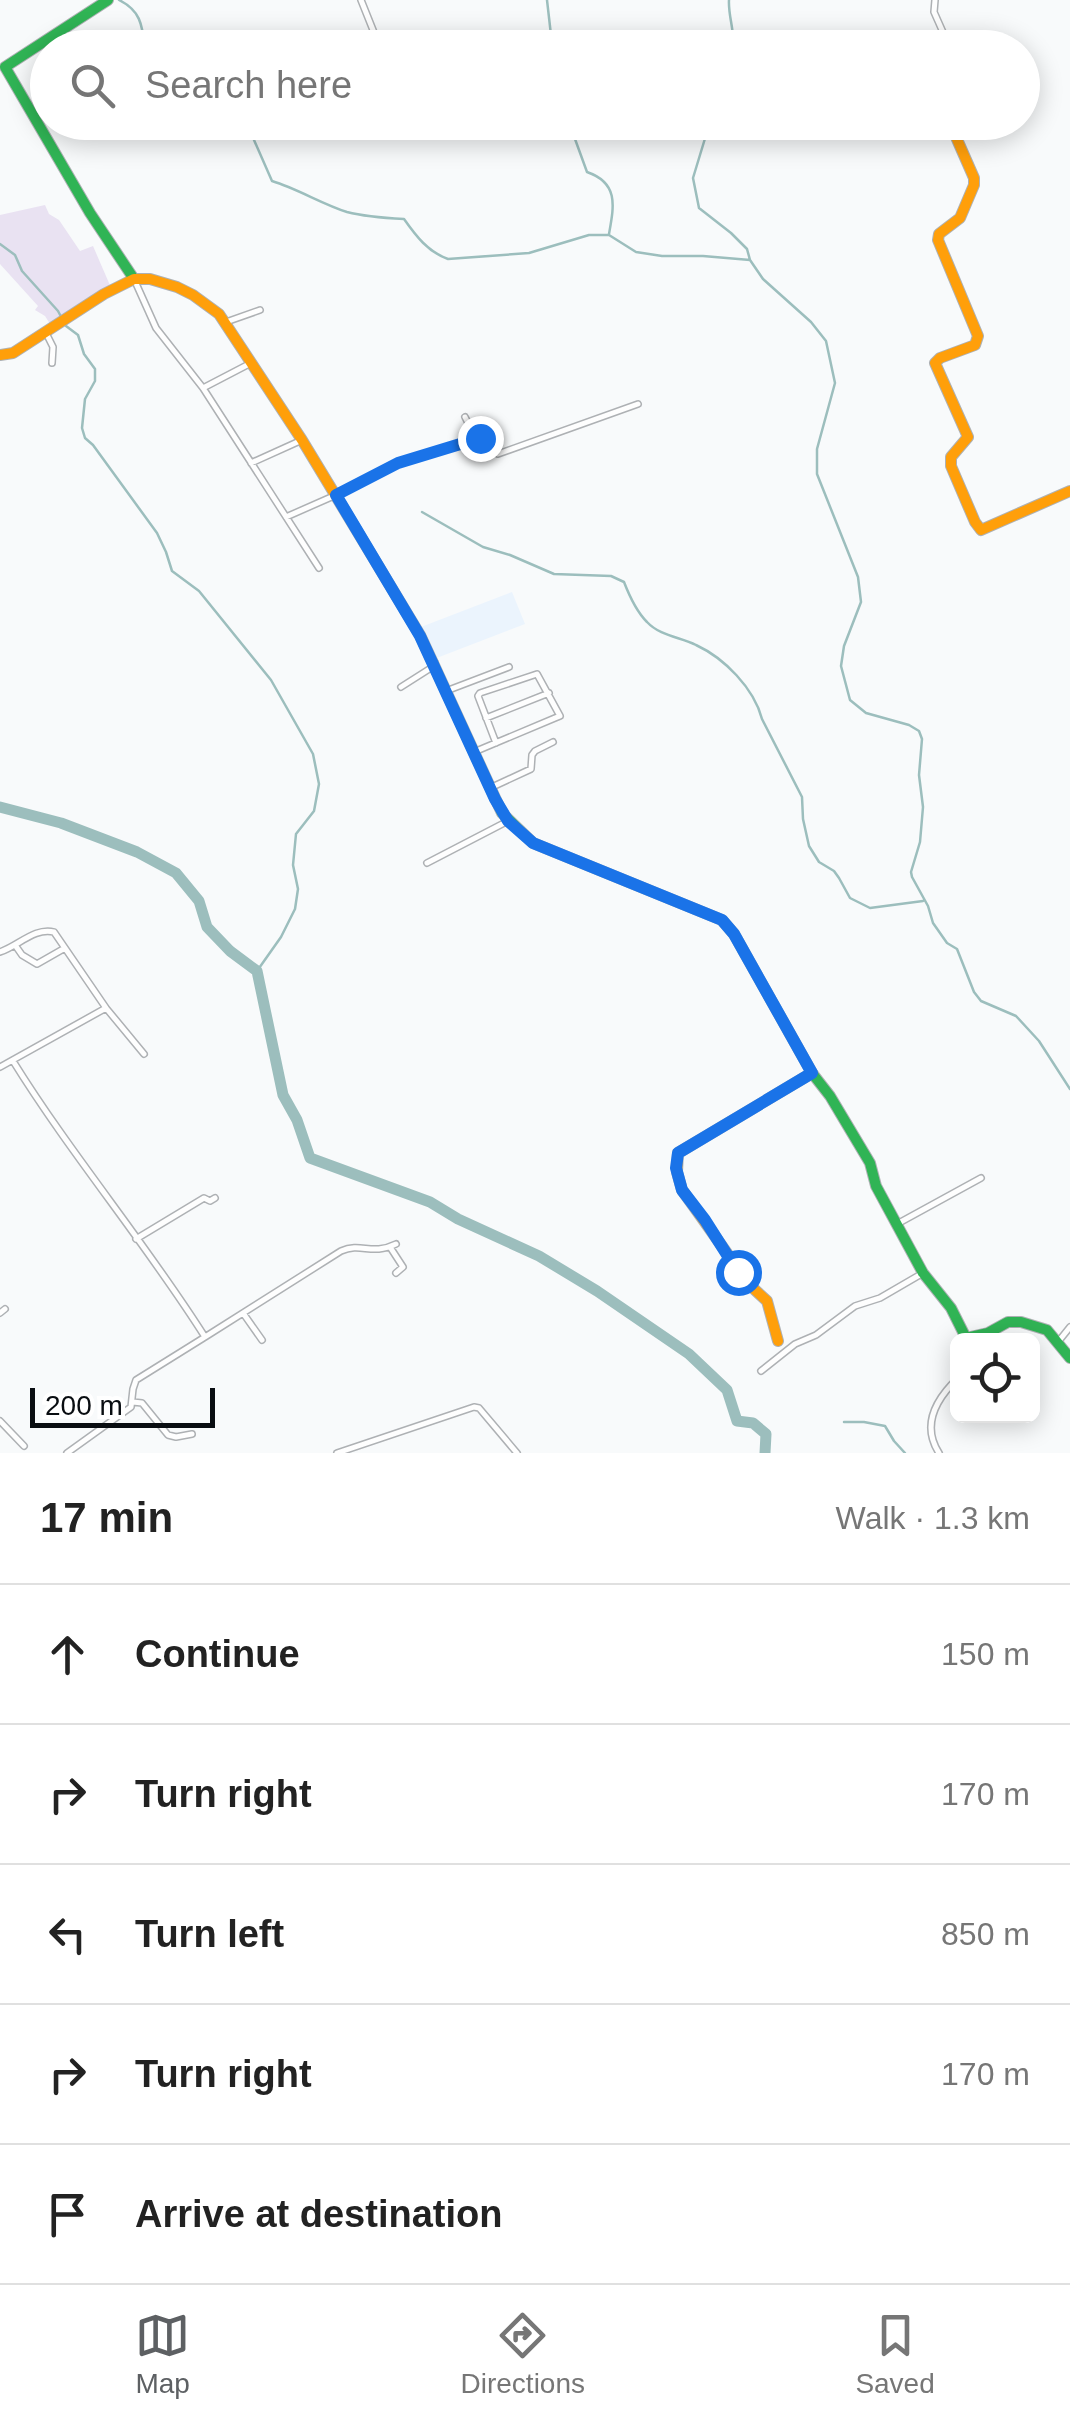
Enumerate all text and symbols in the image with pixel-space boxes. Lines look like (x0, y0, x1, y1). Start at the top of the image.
search box (30, 30, 1040, 140)
icon: search (65, 58, 120, 113)
text: Search here (145, 64, 352, 106)
route end (458, 416, 504, 462)
route start (716, 1250, 762, 1296)
map controls (950, 1333, 1040, 1423)
button: locate (950, 1333, 1040, 1423)
scale bar (30, 1383, 215, 1428)
text: 200 m (45, 1390, 123, 1421)
text: 17 min (40, 1494, 173, 1541)
text: Walk · 1.3 km (836, 1500, 1030, 1536)
icon: ahead (40, 1627, 95, 1682)
text: Continue (135, 1633, 300, 1675)
text: 150 m (941, 1636, 1030, 1672)
icon: right (40, 1767, 95, 1822)
text: Turn right (135, 1773, 312, 1815)
text: 170 m (941, 1776, 1030, 1812)
icon: left (40, 1907, 95, 1962)
text: Turn left (135, 1913, 284, 1955)
text: 850 m (941, 1916, 1030, 1952)
icon: right (40, 2047, 95, 2102)
text: Turn right (135, 2053, 312, 2095)
text: 170 m (941, 2056, 1030, 2092)
icon: arrive (40, 2187, 95, 2242)
text: Arrive at destination (135, 2193, 502, 2235)
tab: Map (135, 2308, 190, 2400)
tab: Directions (461, 2308, 585, 2400)
tab: Saved (855, 2308, 935, 2400)

